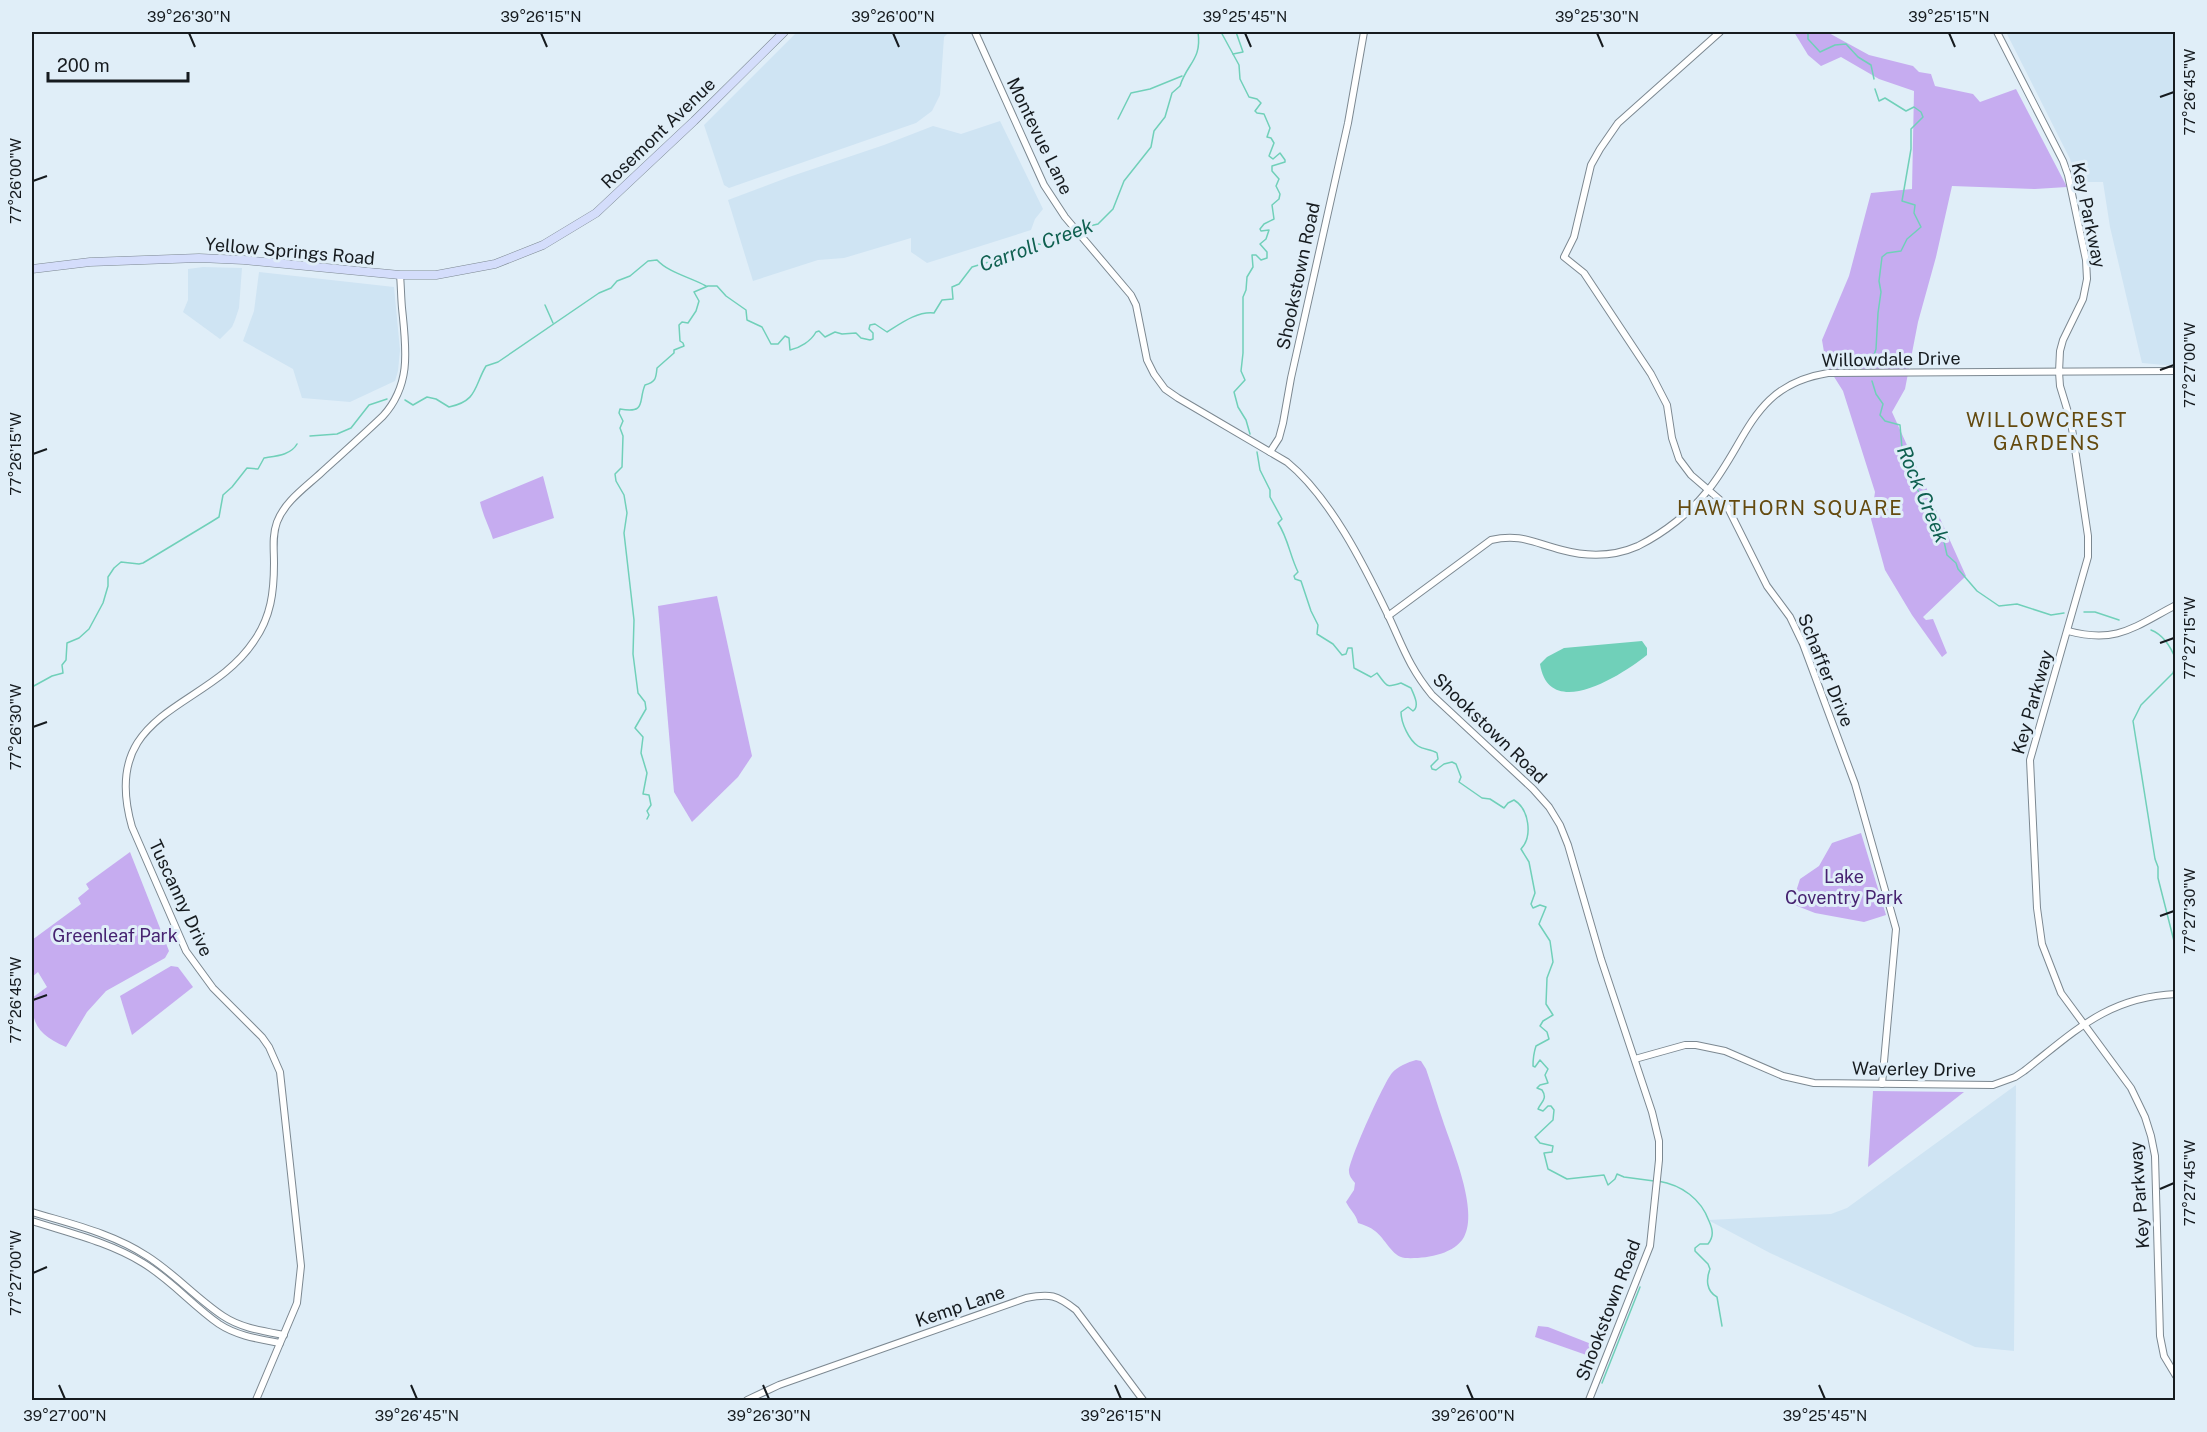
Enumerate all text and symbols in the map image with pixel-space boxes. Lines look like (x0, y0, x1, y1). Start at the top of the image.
text: 39°26'30"N (147, 8, 231, 25)
text: 39°26'15"N (500, 8, 582, 25)
text: 39°26'00"N (851, 8, 935, 25)
text: 39°25'45"N (1203, 8, 1287, 25)
text: 39°25'30"N (1555, 8, 1639, 25)
text: 39°25'15"N (1908, 8, 1990, 25)
scale bar (48, 45, 188, 83)
text: 77°26'45"W (2181, 49, 2198, 135)
text: 200 m (57, 55, 110, 76)
street label: Rosemont Avenue (597, 73, 719, 193)
street label: Montevue Lane (1003, 74, 1077, 198)
text: 77°26'00"W (7, 138, 24, 224)
street label: Key Parkway (2068, 160, 2111, 270)
street label: Shookstown Road (1272, 201, 1324, 351)
water label: Carroll Creek (976, 213, 1096, 277)
street label: Yellow Springs Road (204, 233, 376, 269)
text: 77°27'00"W (2181, 322, 2198, 408)
street label: Willowdale Drive (1821, 347, 1961, 371)
district label: WILLOWCREST GARDENS (1966, 408, 2128, 455)
text: 77°26'15"W (7, 412, 24, 496)
water label: Rock Creek (1892, 442, 1954, 546)
district label: HAWTHORN SQUARE (1677, 496, 1903, 520)
text: 77°27'15"W (2181, 596, 2198, 680)
street label: Schaffer Drive (1794, 610, 1858, 730)
street label: Key Parkway (2007, 647, 2057, 757)
street label: Shookstown Road (1429, 668, 1551, 788)
text: 77°26'30"W (7, 684, 24, 770)
street label: Tuscanny Drive (145, 836, 217, 960)
park label: Lake Coventry Park (1785, 866, 1903, 908)
text: 77°27'30"W (2181, 868, 2198, 954)
park label: Greenleaf Park (52, 925, 178, 946)
text: 77°26'45"W (7, 957, 24, 1043)
street label: Waverley Drive (1852, 1057, 1976, 1081)
street label: Key Parkway (2125, 1140, 2153, 1249)
text: 77°27'45"W (2181, 1140, 2198, 1226)
text: 77°27'00"W (7, 1230, 24, 1316)
street label: Shookstown Road (1571, 1236, 1645, 1384)
street label: Kemp Lane (913, 1281, 1007, 1331)
text: 39°27'00"N (23, 1407, 107, 1424)
text: 39°26'45"N (375, 1407, 459, 1424)
text: 39°26'30"N (727, 1407, 811, 1424)
text: 39°26'15"N (1080, 1407, 1162, 1424)
text: 39°26'00"N (1431, 1407, 1515, 1424)
text: 39°25'45"N (1783, 1407, 1867, 1424)

